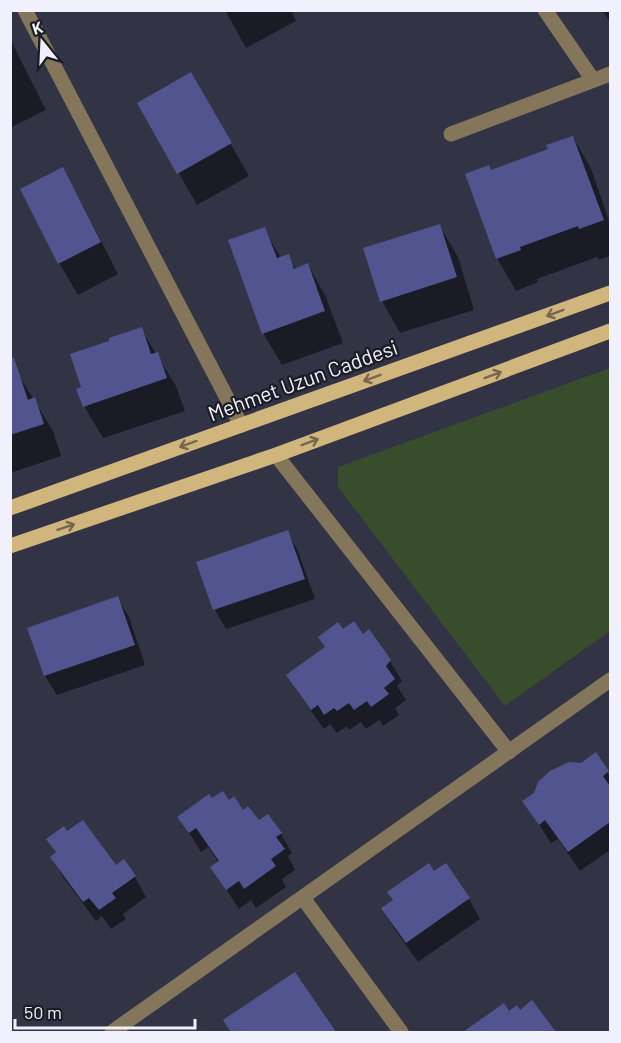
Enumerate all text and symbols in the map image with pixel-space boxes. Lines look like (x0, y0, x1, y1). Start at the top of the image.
north arrow (12, 12, 72, 72)
text: K (30, 17, 45, 38)
one-way arrow (547, 309, 565, 320)
street label: Mehmet Uzun Caddesi (204, 334, 401, 426)
one-way arrow (483, 368, 501, 379)
one-way arrow (363, 374, 382, 385)
one-way arrow (300, 436, 318, 447)
one-way arrow (179, 440, 198, 451)
one-way arrow (56, 520, 75, 531)
scale bar (15, 992, 195, 1030)
text: 50 m (24, 1001, 62, 1023)

